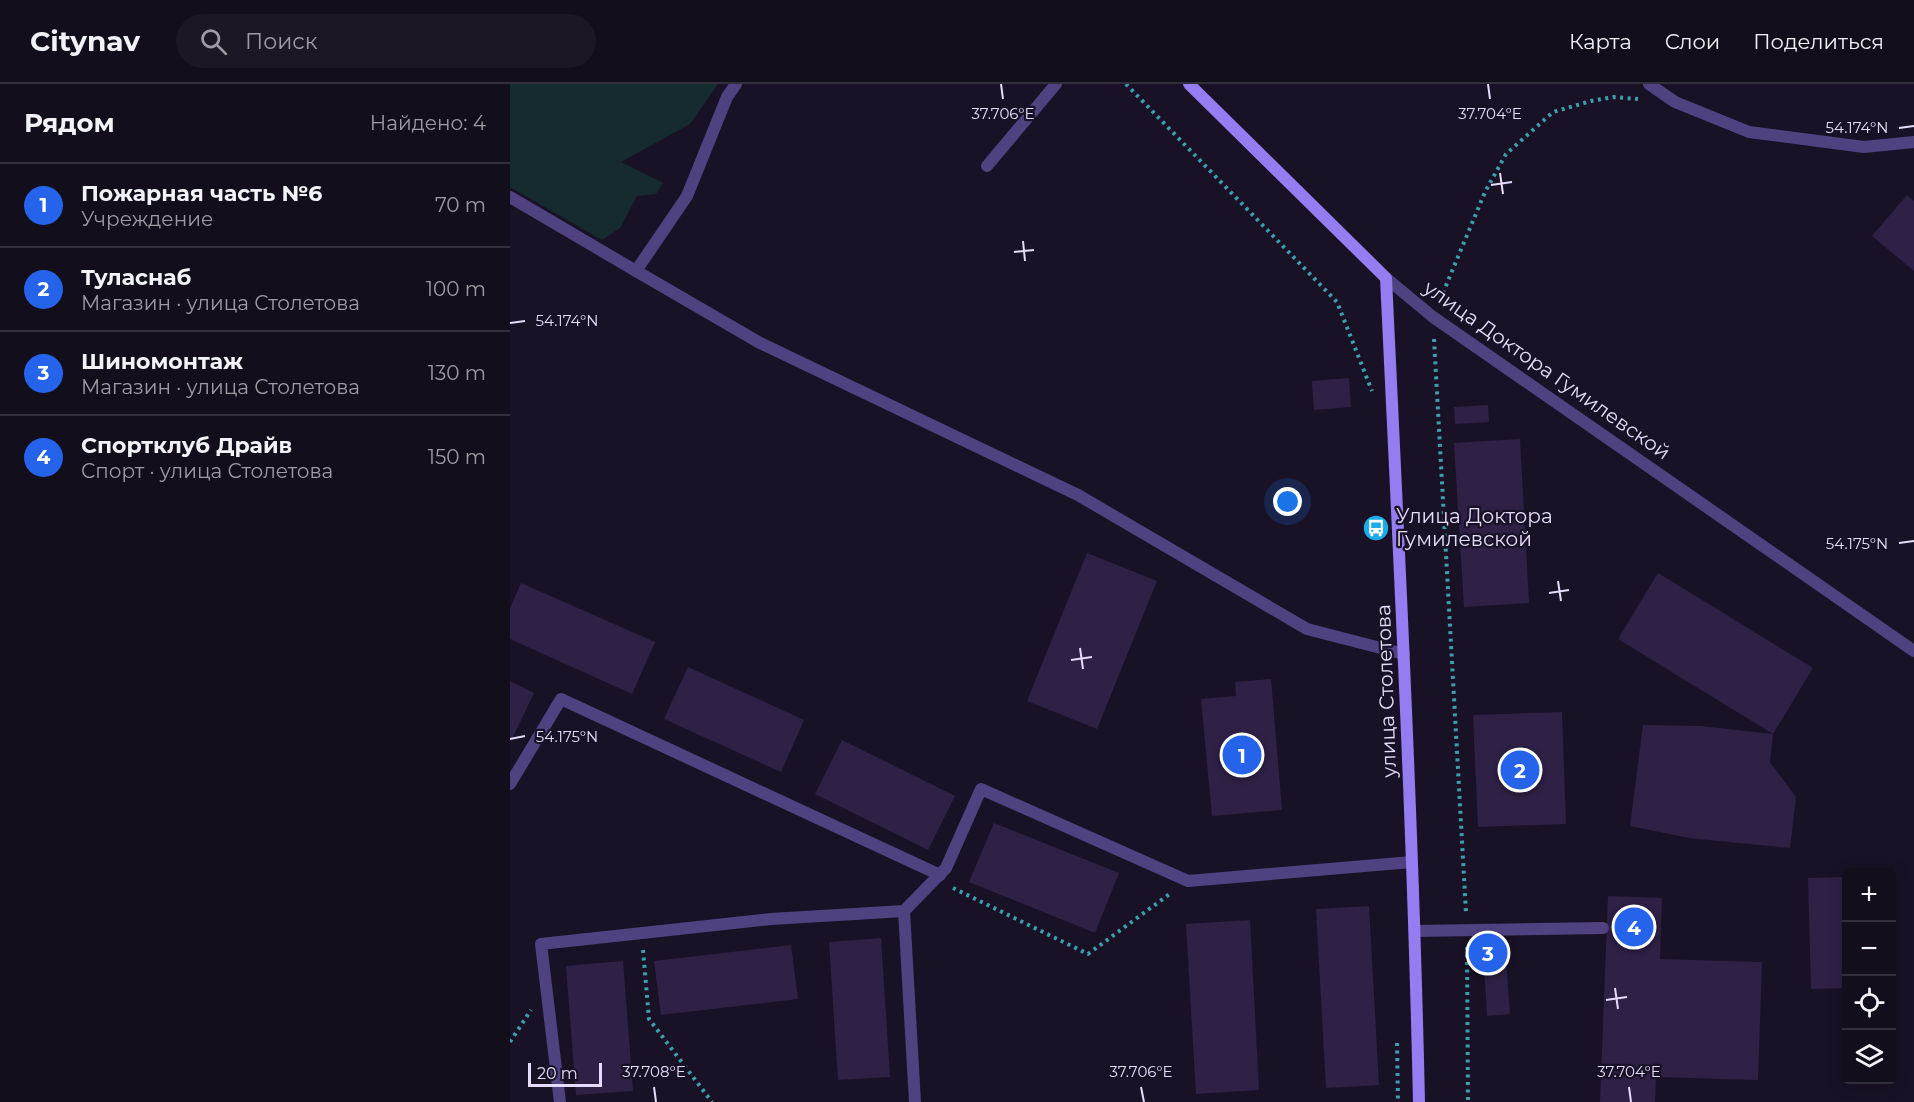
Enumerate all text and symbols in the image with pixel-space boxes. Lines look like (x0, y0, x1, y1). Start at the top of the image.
search box (176, 14, 596, 68)
text: Citynav (30, 24, 140, 58)
icon: search (197, 25, 230, 58)
text: Поиск (245, 28, 318, 55)
text: Карта (1569, 29, 1632, 54)
text: Слои (1665, 29, 1720, 54)
text: Поделиться (1753, 29, 1884, 54)
text: 37.706°E (972, 104, 1034, 123)
text: 37.704°E (1458, 104, 1522, 123)
text: Рядом (24, 107, 115, 139)
text: Найдено: 4 (370, 111, 486, 135)
text: 54.174°N (1826, 118, 1888, 137)
text: Пожарная часть №6 (81, 180, 322, 207)
text: 1 (40, 193, 47, 217)
text: 70 m (435, 193, 486, 217)
text: Учреждение (81, 207, 213, 231)
text: Туласнаб (81, 264, 191, 291)
street label: улица Доктора Гумилевской (1418, 275, 1675, 465)
text: 2 (38, 277, 49, 301)
text: 100 m (426, 277, 486, 301)
text: Магазин · улица Столетова (81, 291, 360, 315)
text: 54.174°N (536, 311, 598, 330)
text: Шиномонтаж (81, 348, 243, 375)
text: 3 (38, 361, 49, 385)
text: 130 m (428, 361, 486, 385)
text: Магазин · улица Столетова (81, 375, 360, 399)
text: Спортклуб Драйв (81, 432, 292, 459)
text: 4 (37, 445, 50, 469)
text: 150 m (428, 445, 486, 469)
text: Спорт · улица Столетова (81, 459, 333, 483)
your location (1273, 487, 1302, 516)
place label: Улица Доктора Гумилевской (1396, 504, 1553, 551)
bus stop icon: Улица Доктора Гумилевской (1361, 513, 1391, 543)
text: 54.175°N (1826, 534, 1888, 553)
street label: улица Столетова (1371, 604, 1401, 779)
text: 54.175°N (536, 727, 598, 746)
pin: 1 (1222, 732, 1262, 778)
pin: 2 (1500, 748, 1540, 792)
map controls (1842, 868, 1896, 1084)
button: + (1842, 868, 1896, 922)
pin: 4 (1614, 904, 1654, 950)
button: − (1842, 922, 1896, 976)
pin: 3 (1468, 930, 1508, 976)
button: locate (1842, 976, 1896, 1030)
button: layers (1842, 1030, 1896, 1084)
scale bar (528, 1060, 602, 1088)
text: 37.708°E (622, 1062, 686, 1081)
text: 37.706°E (1110, 1062, 1172, 1081)
text: 37.704°E (1597, 1062, 1661, 1081)
text: 20 m (537, 1064, 578, 1083)

